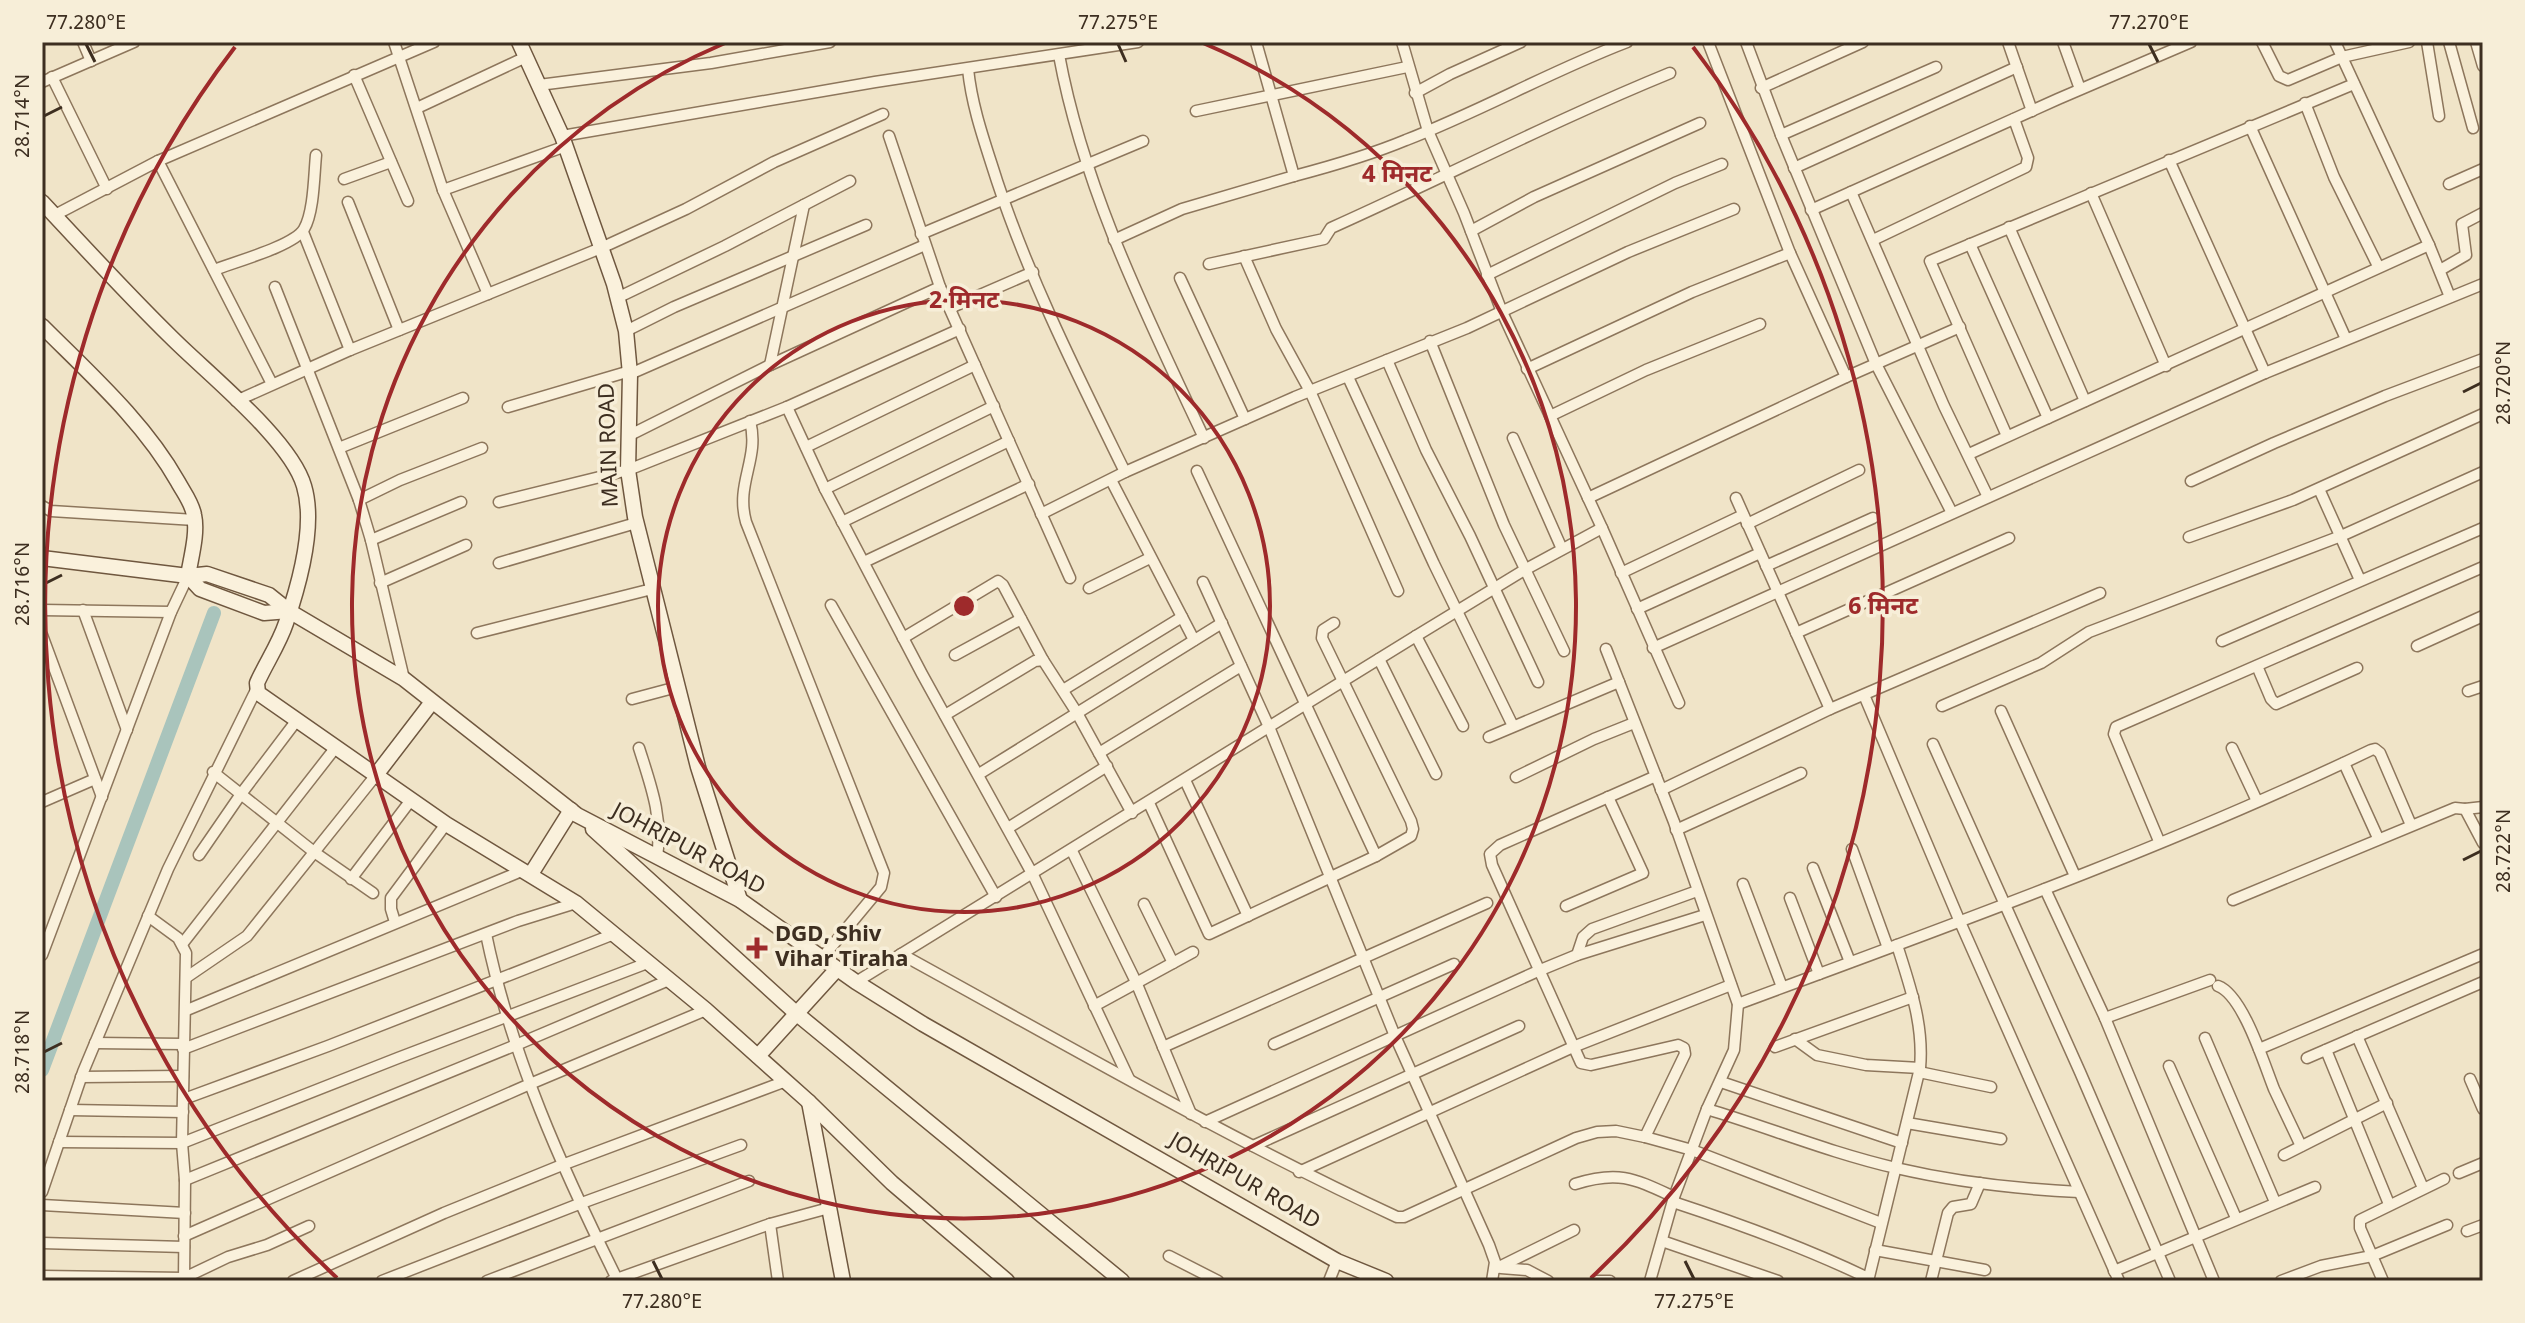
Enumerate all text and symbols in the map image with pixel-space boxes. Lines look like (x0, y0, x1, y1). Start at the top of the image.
text: 77.280°E (46, 11, 126, 37)
text: 77.275°E (1078, 11, 1158, 37)
text: 77.270°E (2109, 11, 2189, 37)
text: 28.714°N (11, 74, 37, 158)
text: 4 मिनट (1362, 160, 1433, 192)
text: 2 मिनट (929, 286, 1000, 318)
text: 28.720°N (2492, 341, 2518, 425)
street label: MAIN ROAD (593, 382, 627, 508)
text: 28.716°N (11, 542, 37, 626)
centre of rings (950, 592, 978, 620)
text: 6 मिनट (1848, 592, 1919, 624)
street label: JOHRIPUR ROAD (604, 796, 770, 903)
text: 28.722°N (2492, 809, 2518, 893)
place label: DGD, Shiv Vihar Tiraha (775, 921, 908, 975)
marker: DGD, Shiv Vihar Tiraha (746, 937, 768, 959)
text: 28.718°N (11, 1010, 37, 1094)
street label: JOHRIPUR ROAD (1161, 1126, 1325, 1237)
text: 77.280°E (622, 1290, 702, 1316)
text: 77.275°E (1654, 1290, 1734, 1316)

